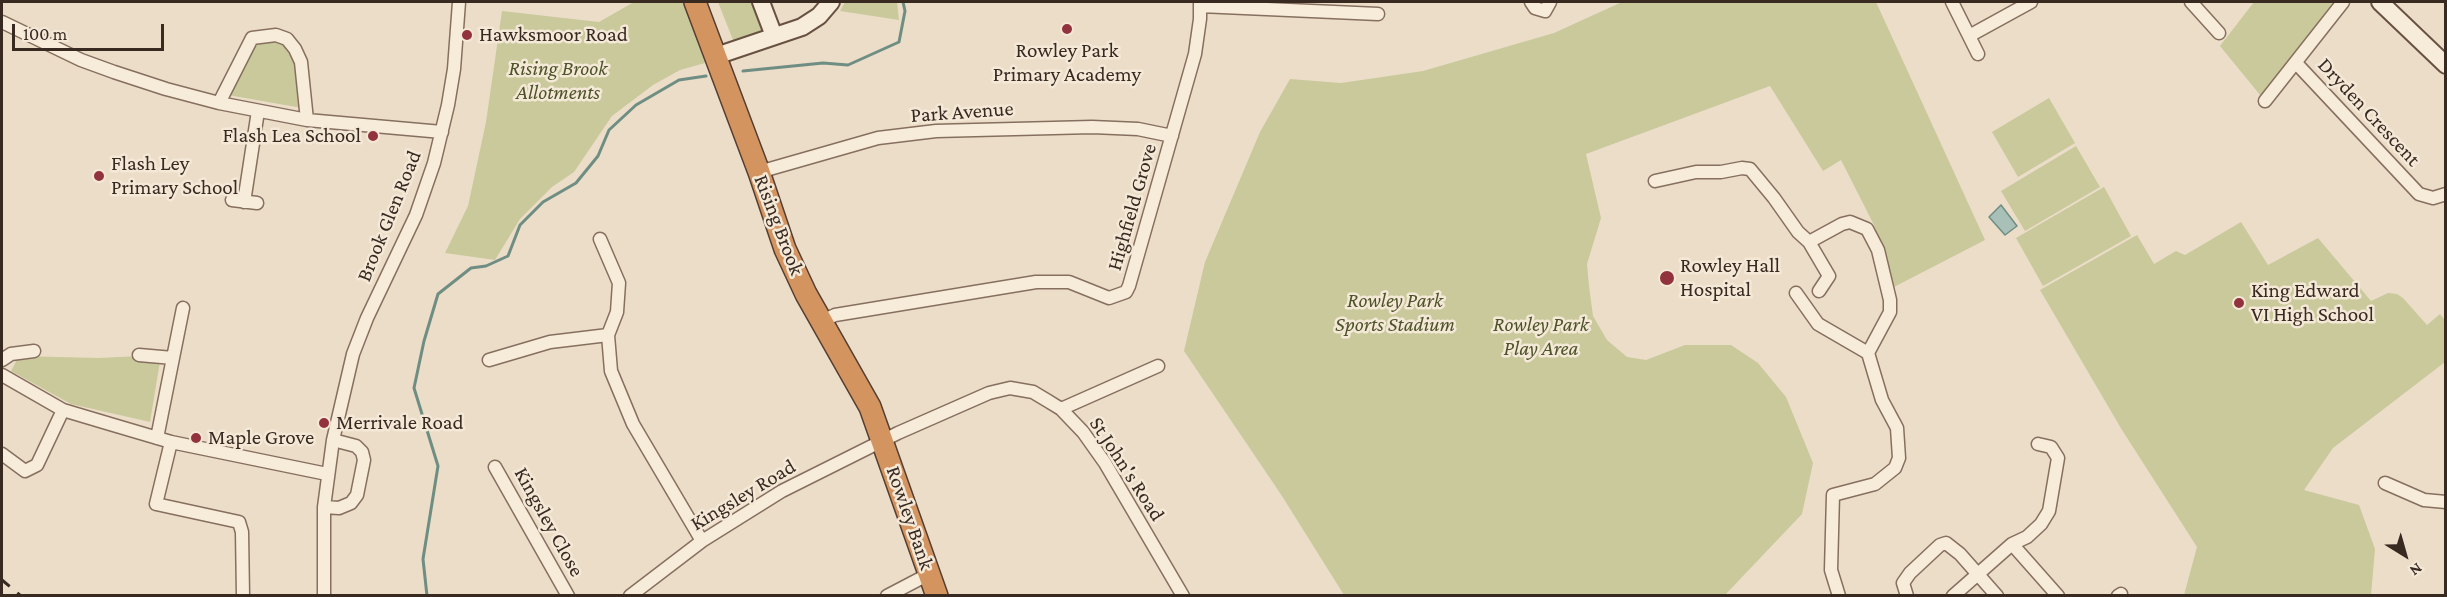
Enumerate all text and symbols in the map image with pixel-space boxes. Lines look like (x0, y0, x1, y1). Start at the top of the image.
scale bar (15, 12, 166, 50)
place label: Hawksmoor Road (479, 22, 628, 48)
marker: Rowley Park Primary Academy (1060, 22, 1074, 36)
text: 100 m (23, 24, 67, 44)
marker: Hawksmoor Road (460, 28, 474, 42)
place label: Rowley Park Primary Academy (993, 38, 1141, 88)
street label: Dryden Crescent (2312, 52, 2426, 172)
park label: Rising Brook Allotments (509, 56, 607, 106)
street label: Park Avenue (910, 96, 1014, 128)
place label: Flash Lea School (222, 123, 361, 149)
marker: Flash Lea School (366, 129, 380, 143)
street label: Highfield Grove (1102, 141, 1162, 273)
street label: Brook Glen Road (351, 147, 427, 285)
place label: Flash Ley Primary School (111, 151, 238, 201)
marker: Flash Ley Primary School (92, 169, 106, 183)
street label: Rising Brook (748, 171, 810, 279)
place label: Rowley Hall Hospital (1680, 253, 1780, 303)
marker: Rowley Hall Hospital (1658, 269, 1676, 287)
place label: King Edward VI High School (2251, 278, 2374, 328)
park label: Rowley Park Sports Stadium (1335, 288, 1455, 338)
marker: King Edward VI High School (2232, 296, 2246, 310)
park label: Rowley Park Play Area (1493, 312, 1589, 362)
place label: Merrivale Road (336, 410, 464, 436)
street label: St John's Road (1084, 412, 1170, 526)
marker: Merrivale Road (317, 416, 331, 430)
place label: Maple Grove (208, 425, 314, 451)
marker: Maple Grove (189, 431, 203, 445)
street label: Kingsley Road (686, 454, 800, 536)
street label: Kingsley Close (509, 463, 589, 581)
street label: Rowley Bank (881, 463, 939, 573)
north arrow (2375, 525, 2435, 585)
text: N (2407, 560, 2426, 580)

